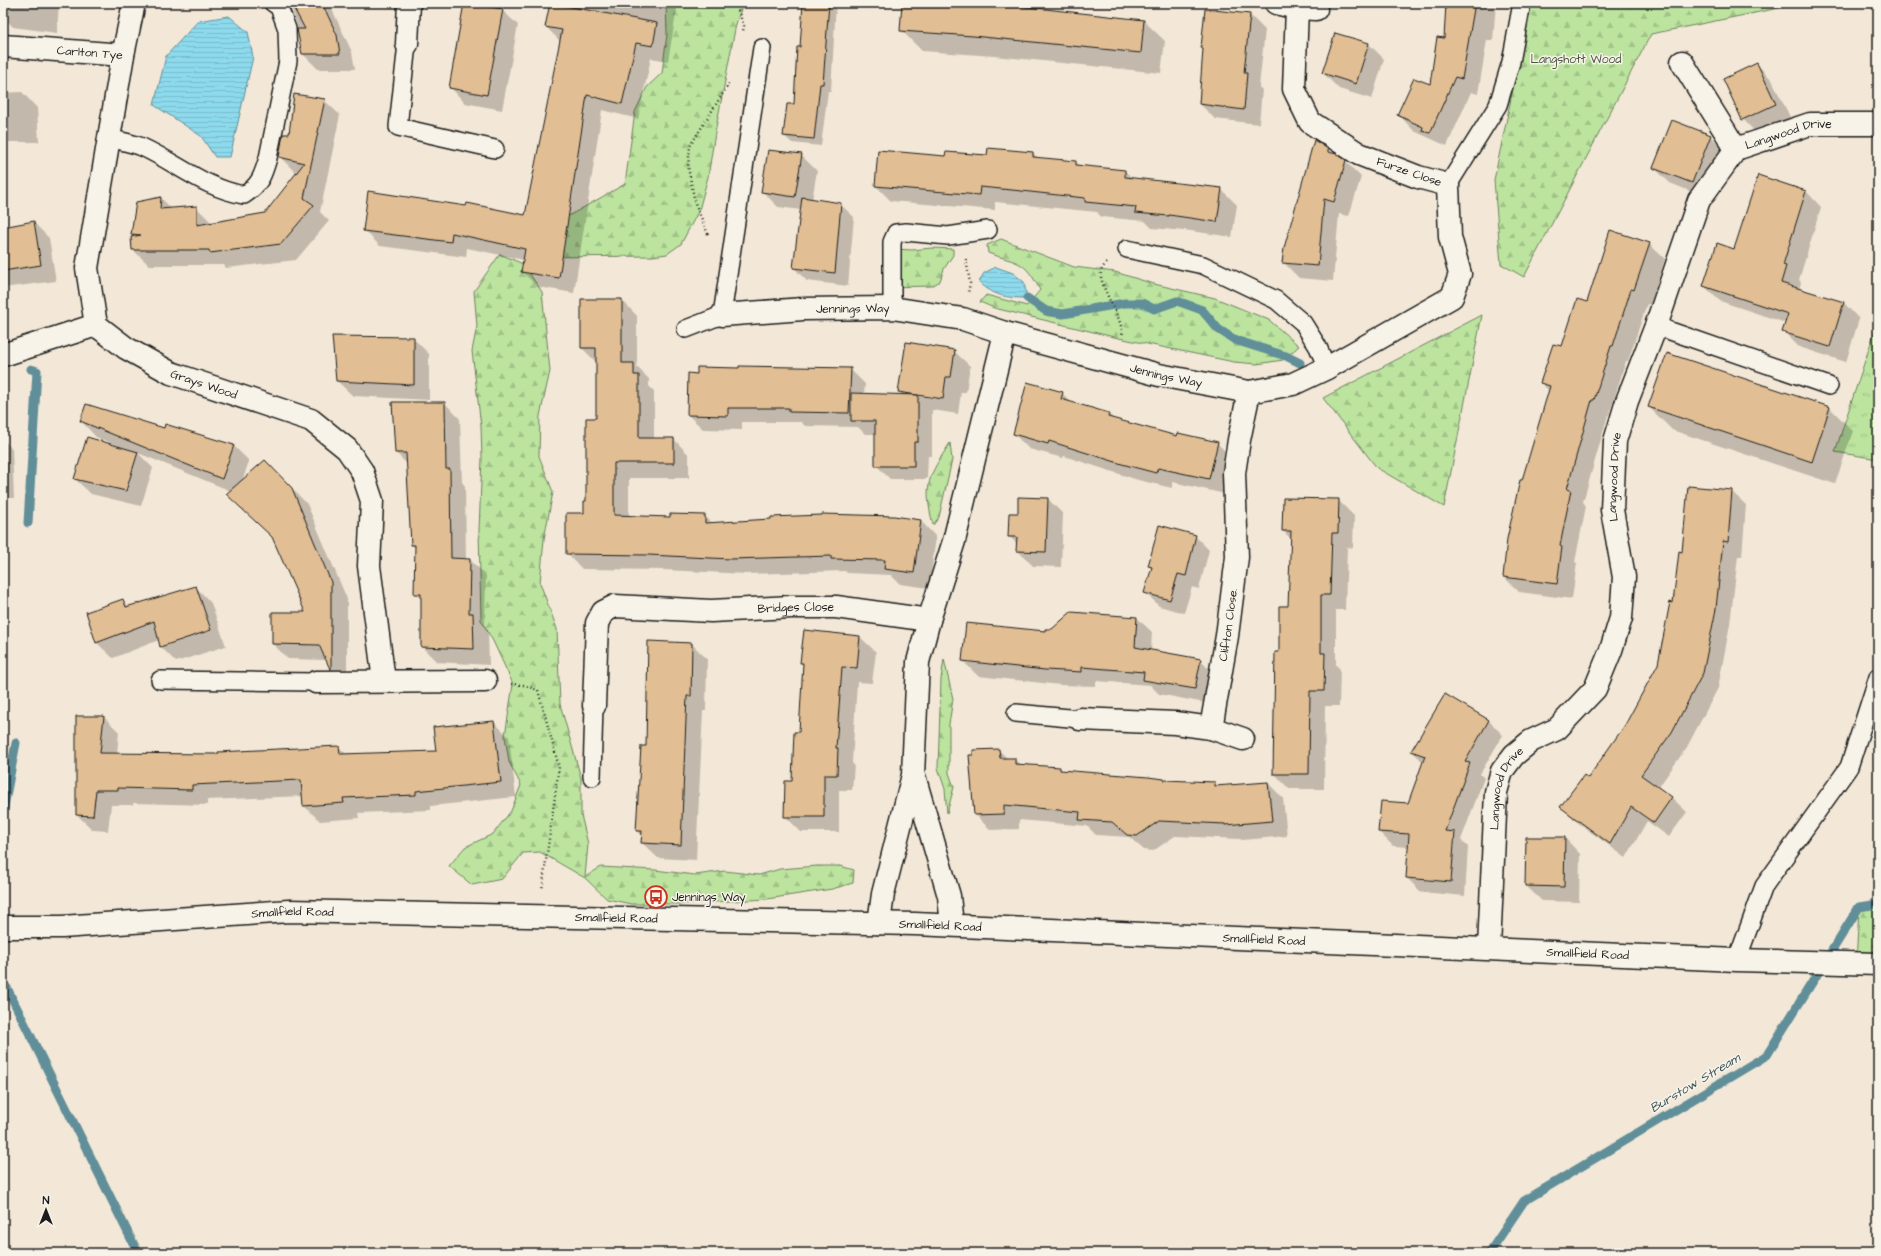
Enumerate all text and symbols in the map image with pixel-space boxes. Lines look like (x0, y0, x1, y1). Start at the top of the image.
street label: Carlton Tye (56, 42, 124, 64)
park label: Langshott Wood (1531, 51, 1621, 69)
street label: Langwood Drive (1743, 116, 1832, 154)
street label: Furze Close (1374, 153, 1444, 191)
street label: Jennings Way (816, 300, 890, 318)
street label: Jennings Way (1128, 359, 1204, 393)
street label: Grays Wood (168, 365, 240, 403)
street label: Langwood Drive (1603, 429, 1626, 523)
street label: Clifton Close. (1214, 587, 1241, 662)
street label: Bridges Close (757, 598, 834, 617)
street label: Langwood Drive (1486, 742, 1527, 830)
bus stop icon: Jennings Way (643, 884, 669, 910)
place label: Jennings Way (672, 889, 746, 907)
street label: Smallfield Road (251, 902, 334, 922)
street label: Smallfield Road (575, 908, 658, 927)
street label: Smallfield Road (899, 915, 982, 935)
street label: Smallfield Road (1222, 929, 1306, 950)
street label: Smallfield Road (1546, 943, 1629, 964)
water label: Burstow Stream (1646, 1048, 1745, 1117)
north arrow (26, 1190, 66, 1230)
text: N (43, 1193, 50, 1208)

